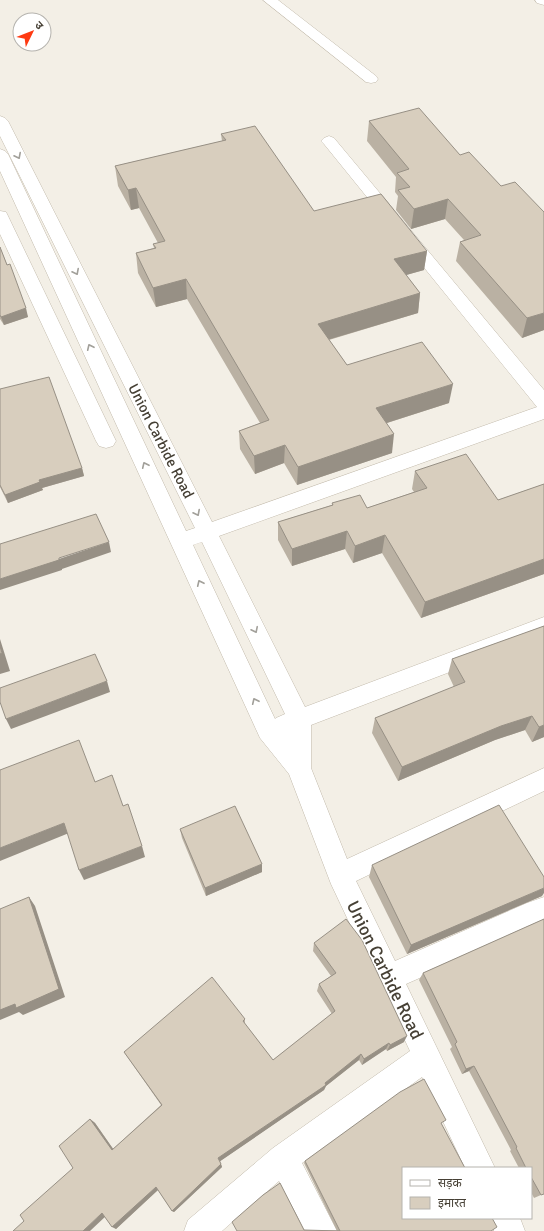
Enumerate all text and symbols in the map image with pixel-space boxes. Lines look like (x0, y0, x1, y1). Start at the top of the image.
north arrow (12, 12, 52, 52)
text: उ (32, 19, 46, 33)
one-way arrow (13, 151, 20, 159)
one-way arrow (71, 267, 79, 275)
one-way arrow (87, 344, 95, 352)
street label: Union Carbide Road (124, 381, 198, 501)
one-way arrow (142, 462, 150, 469)
one-way arrow (192, 509, 200, 516)
one-way arrow (197, 579, 205, 587)
one-way arrow (250, 625, 257, 633)
one-way arrow (251, 698, 259, 705)
street label: Union Carbide Road (342, 897, 428, 1043)
legend (402, 1167, 532, 1219)
text: सड़क (438, 1176, 463, 1191)
text: इमारत (438, 1196, 467, 1211)

